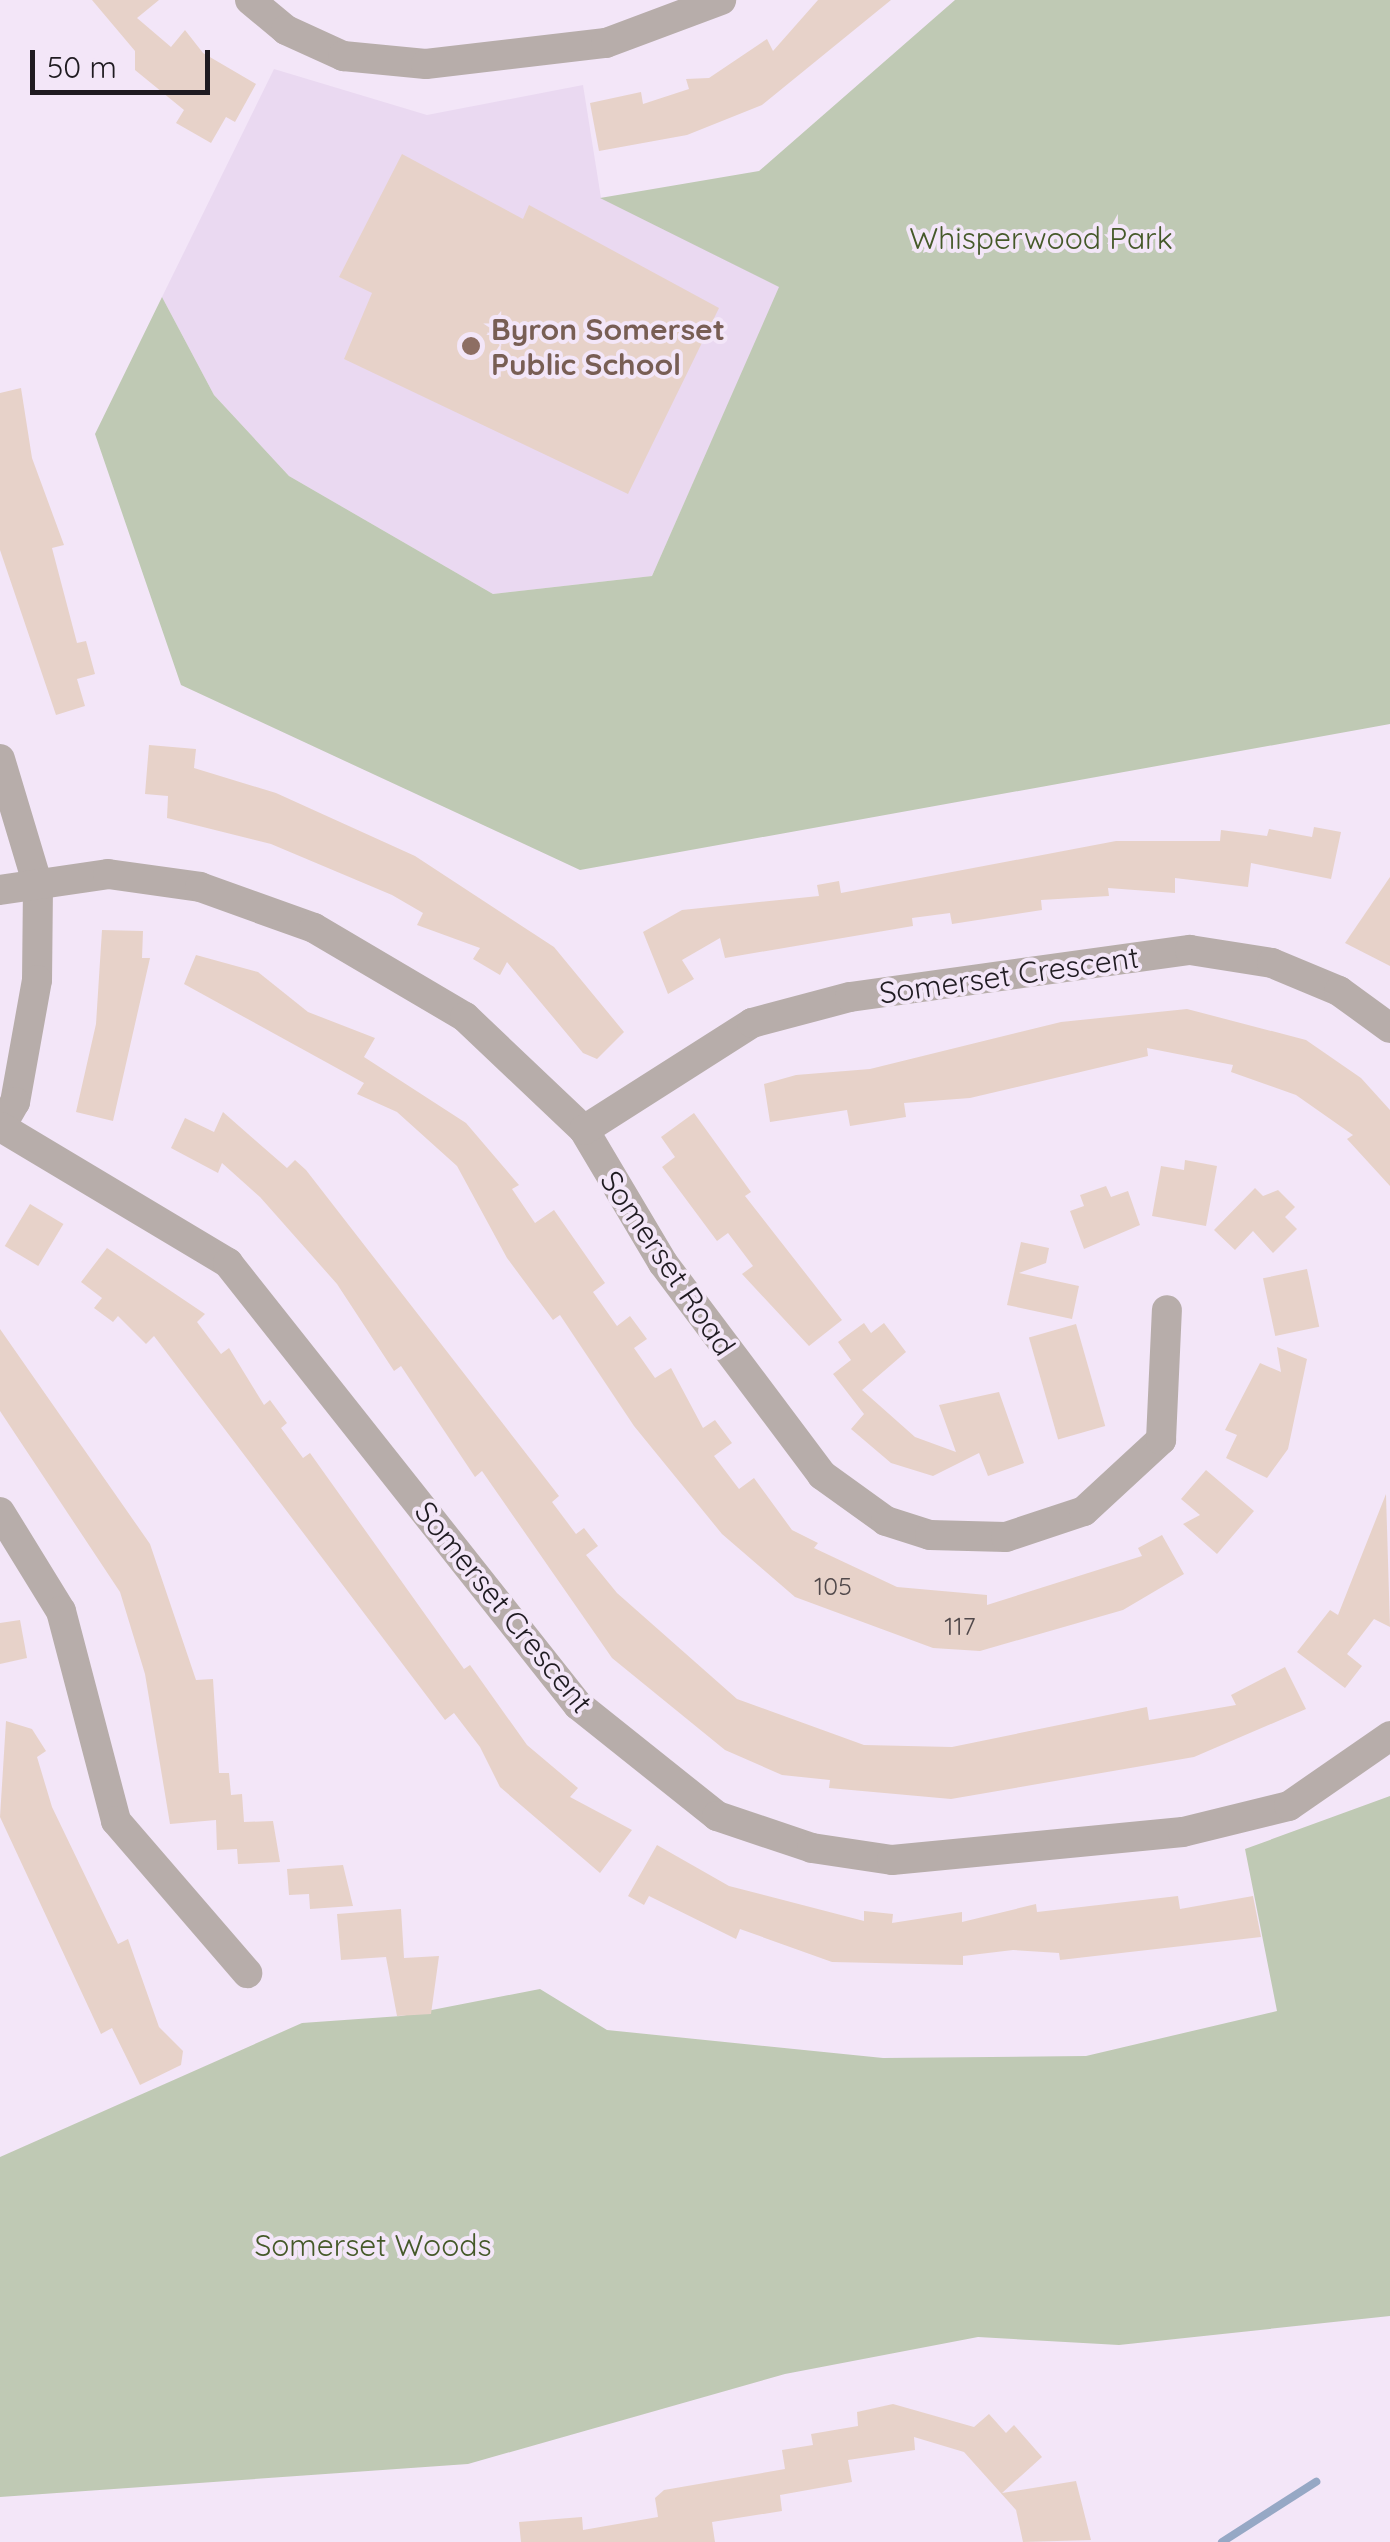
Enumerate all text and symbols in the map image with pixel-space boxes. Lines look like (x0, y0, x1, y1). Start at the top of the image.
scale bar (35, 30, 215, 92)
text: 50 m (47, 48, 117, 86)
park label: Whisperwood Park (909, 220, 1173, 256)
place label: Byron Somerset Public School (491, 311, 725, 382)
marker: Byron Somerset Public School (460, 335, 482, 357)
street label: Somerset Crescent (877, 939, 1141, 1011)
street label: Somerset Road (593, 1164, 743, 1362)
street label: Somerset Crescent (408, 1494, 600, 1720)
house number: 105 (814, 1571, 852, 1601)
house number: 117 (944, 1611, 976, 1641)
park label: Somerset Woods (254, 2227, 492, 2263)

